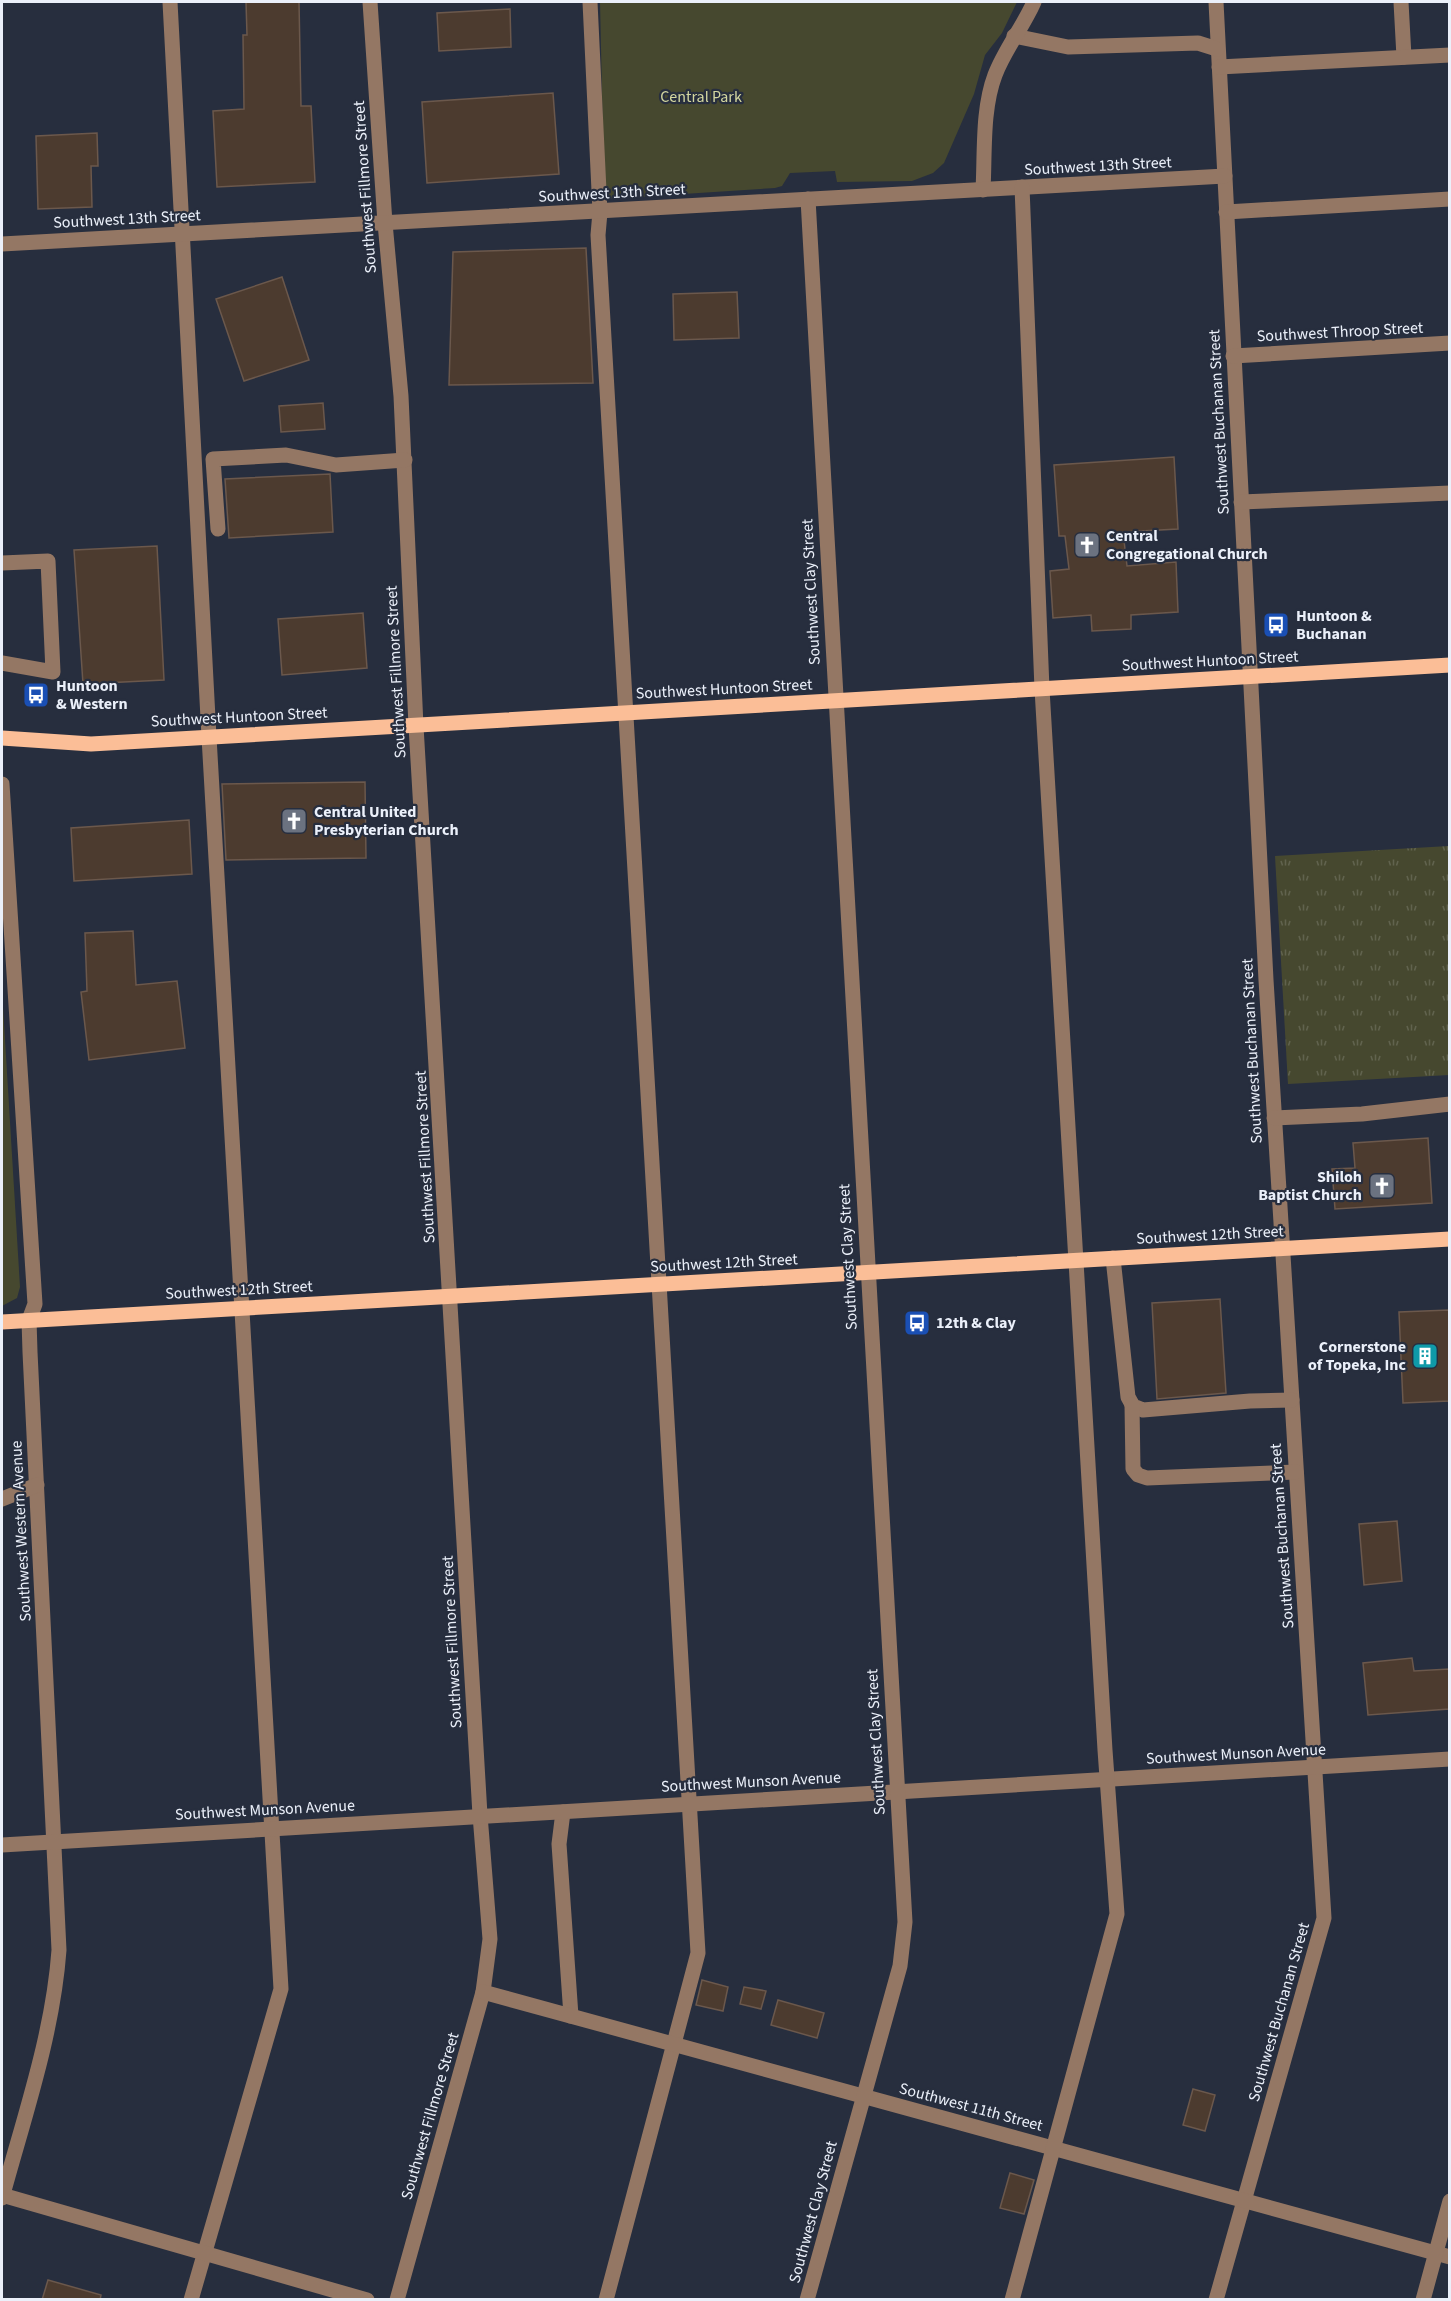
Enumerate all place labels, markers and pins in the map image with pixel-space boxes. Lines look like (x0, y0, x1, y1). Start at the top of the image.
place label: Central Congregational Church (1106, 525, 1268, 565)
church icon: Central Congregational Church (1072, 530, 1102, 560)
place label: Huntoon & Buchanan (1296, 605, 1372, 645)
bus stop icon: Huntoon & Buchanan (1261, 610, 1291, 640)
place label: Huntoon & Western (56, 675, 128, 715)
bus stop icon: Huntoon & Western (21, 680, 51, 710)
place label: Central United Presbyterian Church (314, 801, 459, 841)
church icon: Central United Presbyterian Church (279, 806, 309, 836)
place label: Shiloh Baptist Church (1258, 1166, 1362, 1206)
church icon: Shiloh Baptist Church (1367, 1171, 1397, 1201)
bus stop icon: 12th & Clay (902, 1308, 932, 1338)
place label: 12th & Clay (936, 1312, 1017, 1334)
place label: Cornerstone of Topeka, Inc (1308, 1336, 1407, 1376)
building icon: Cornerstone of Topeka, Inc (1410, 1341, 1440, 1371)

